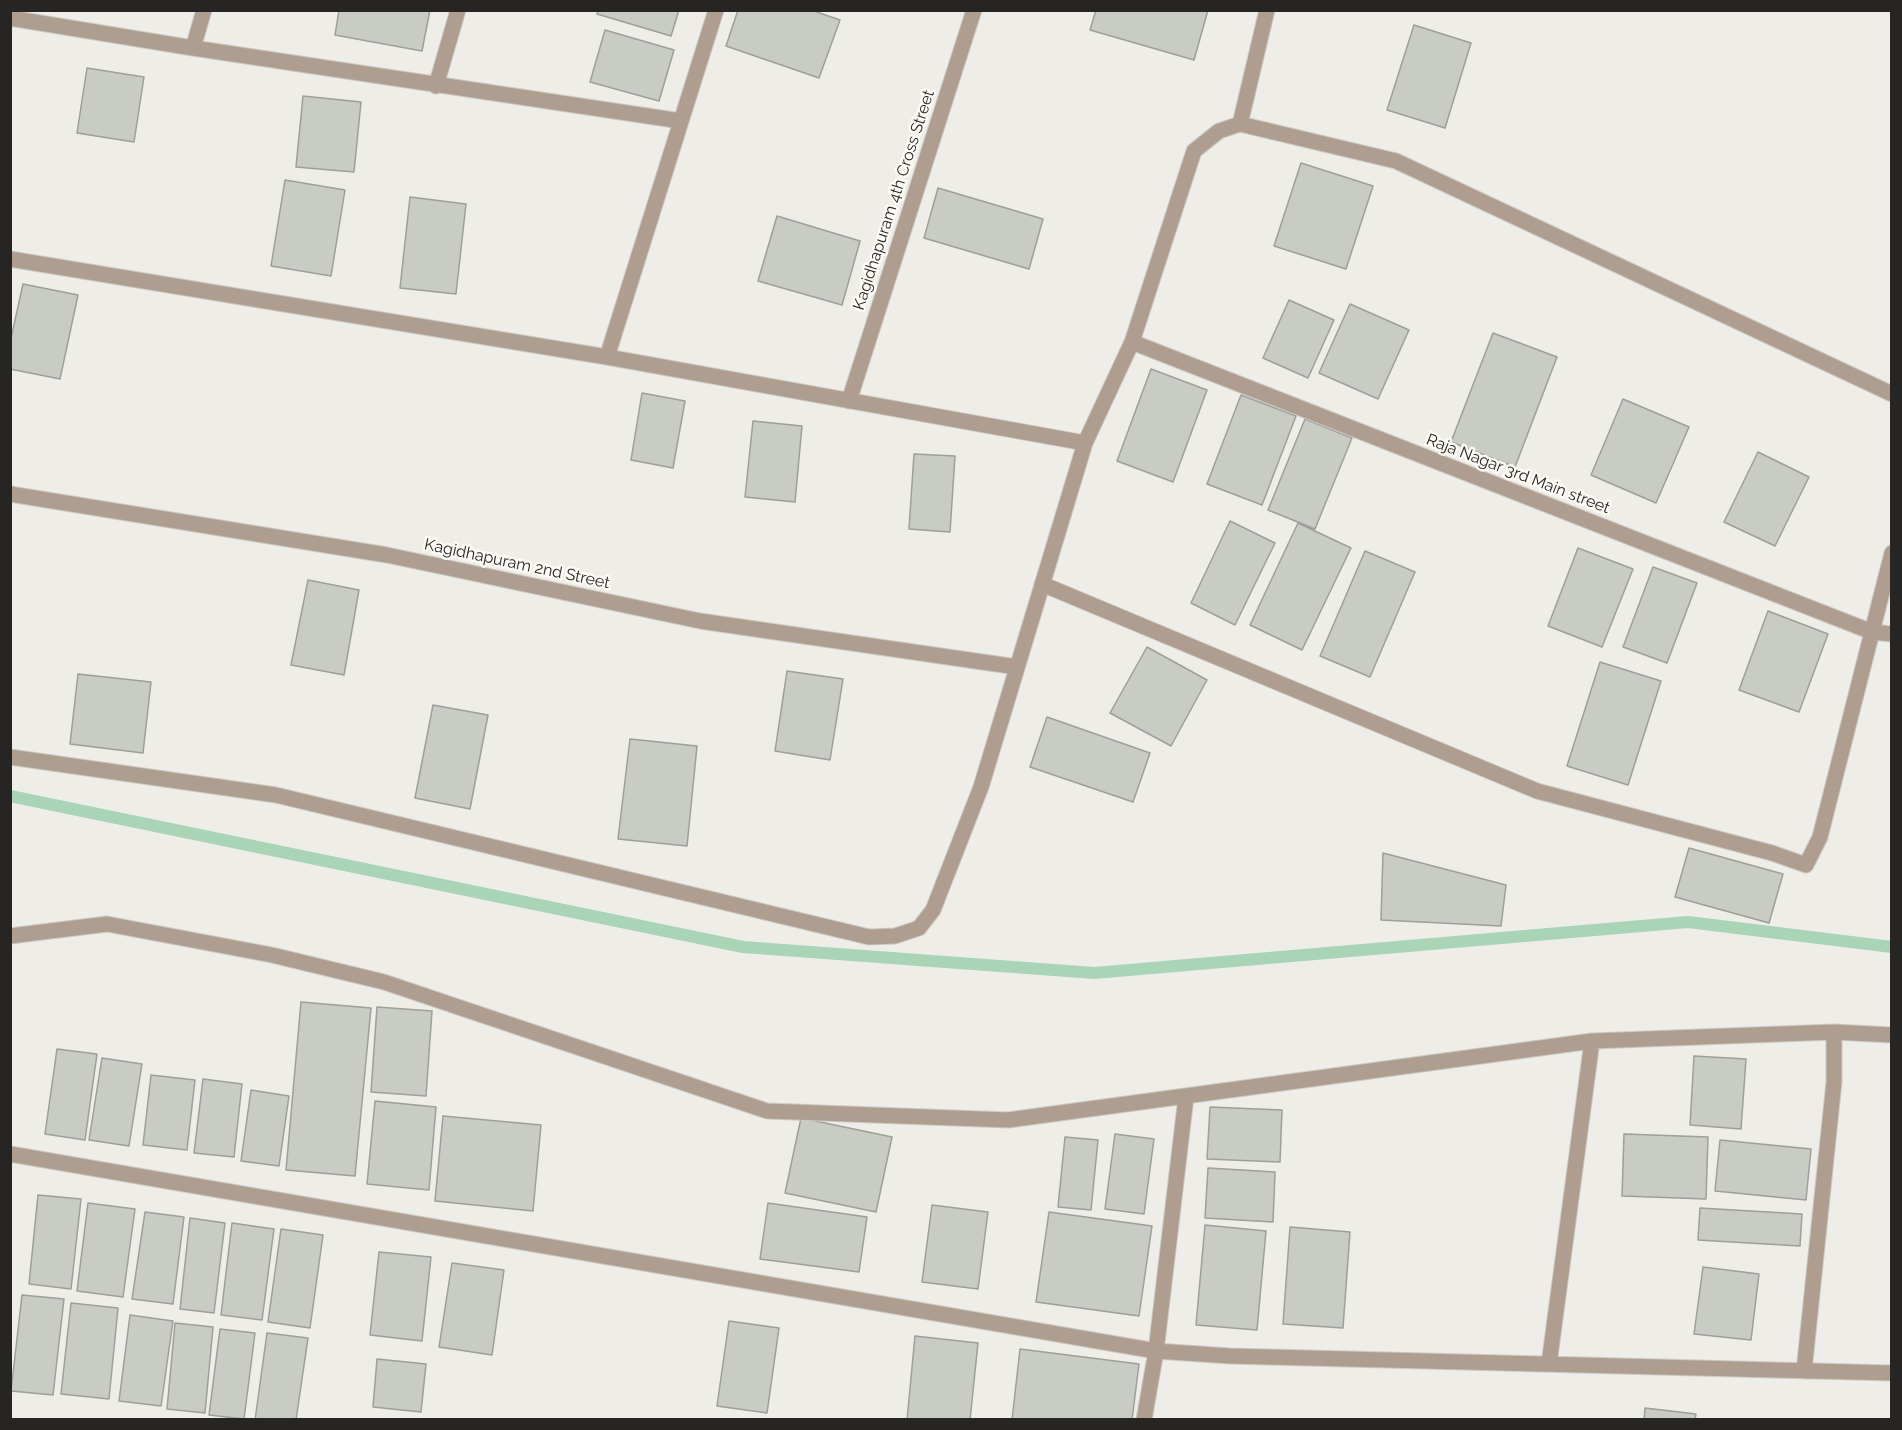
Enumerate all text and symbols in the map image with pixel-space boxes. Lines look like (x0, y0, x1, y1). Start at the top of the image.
street label: Kagidhapuram 4th Cross Street (849, 88, 939, 312)
street label: Raja Nagar 3rd Main street (1424, 430, 1612, 518)
street label: Kagidhapuram 2nd Street (423, 535, 611, 593)

